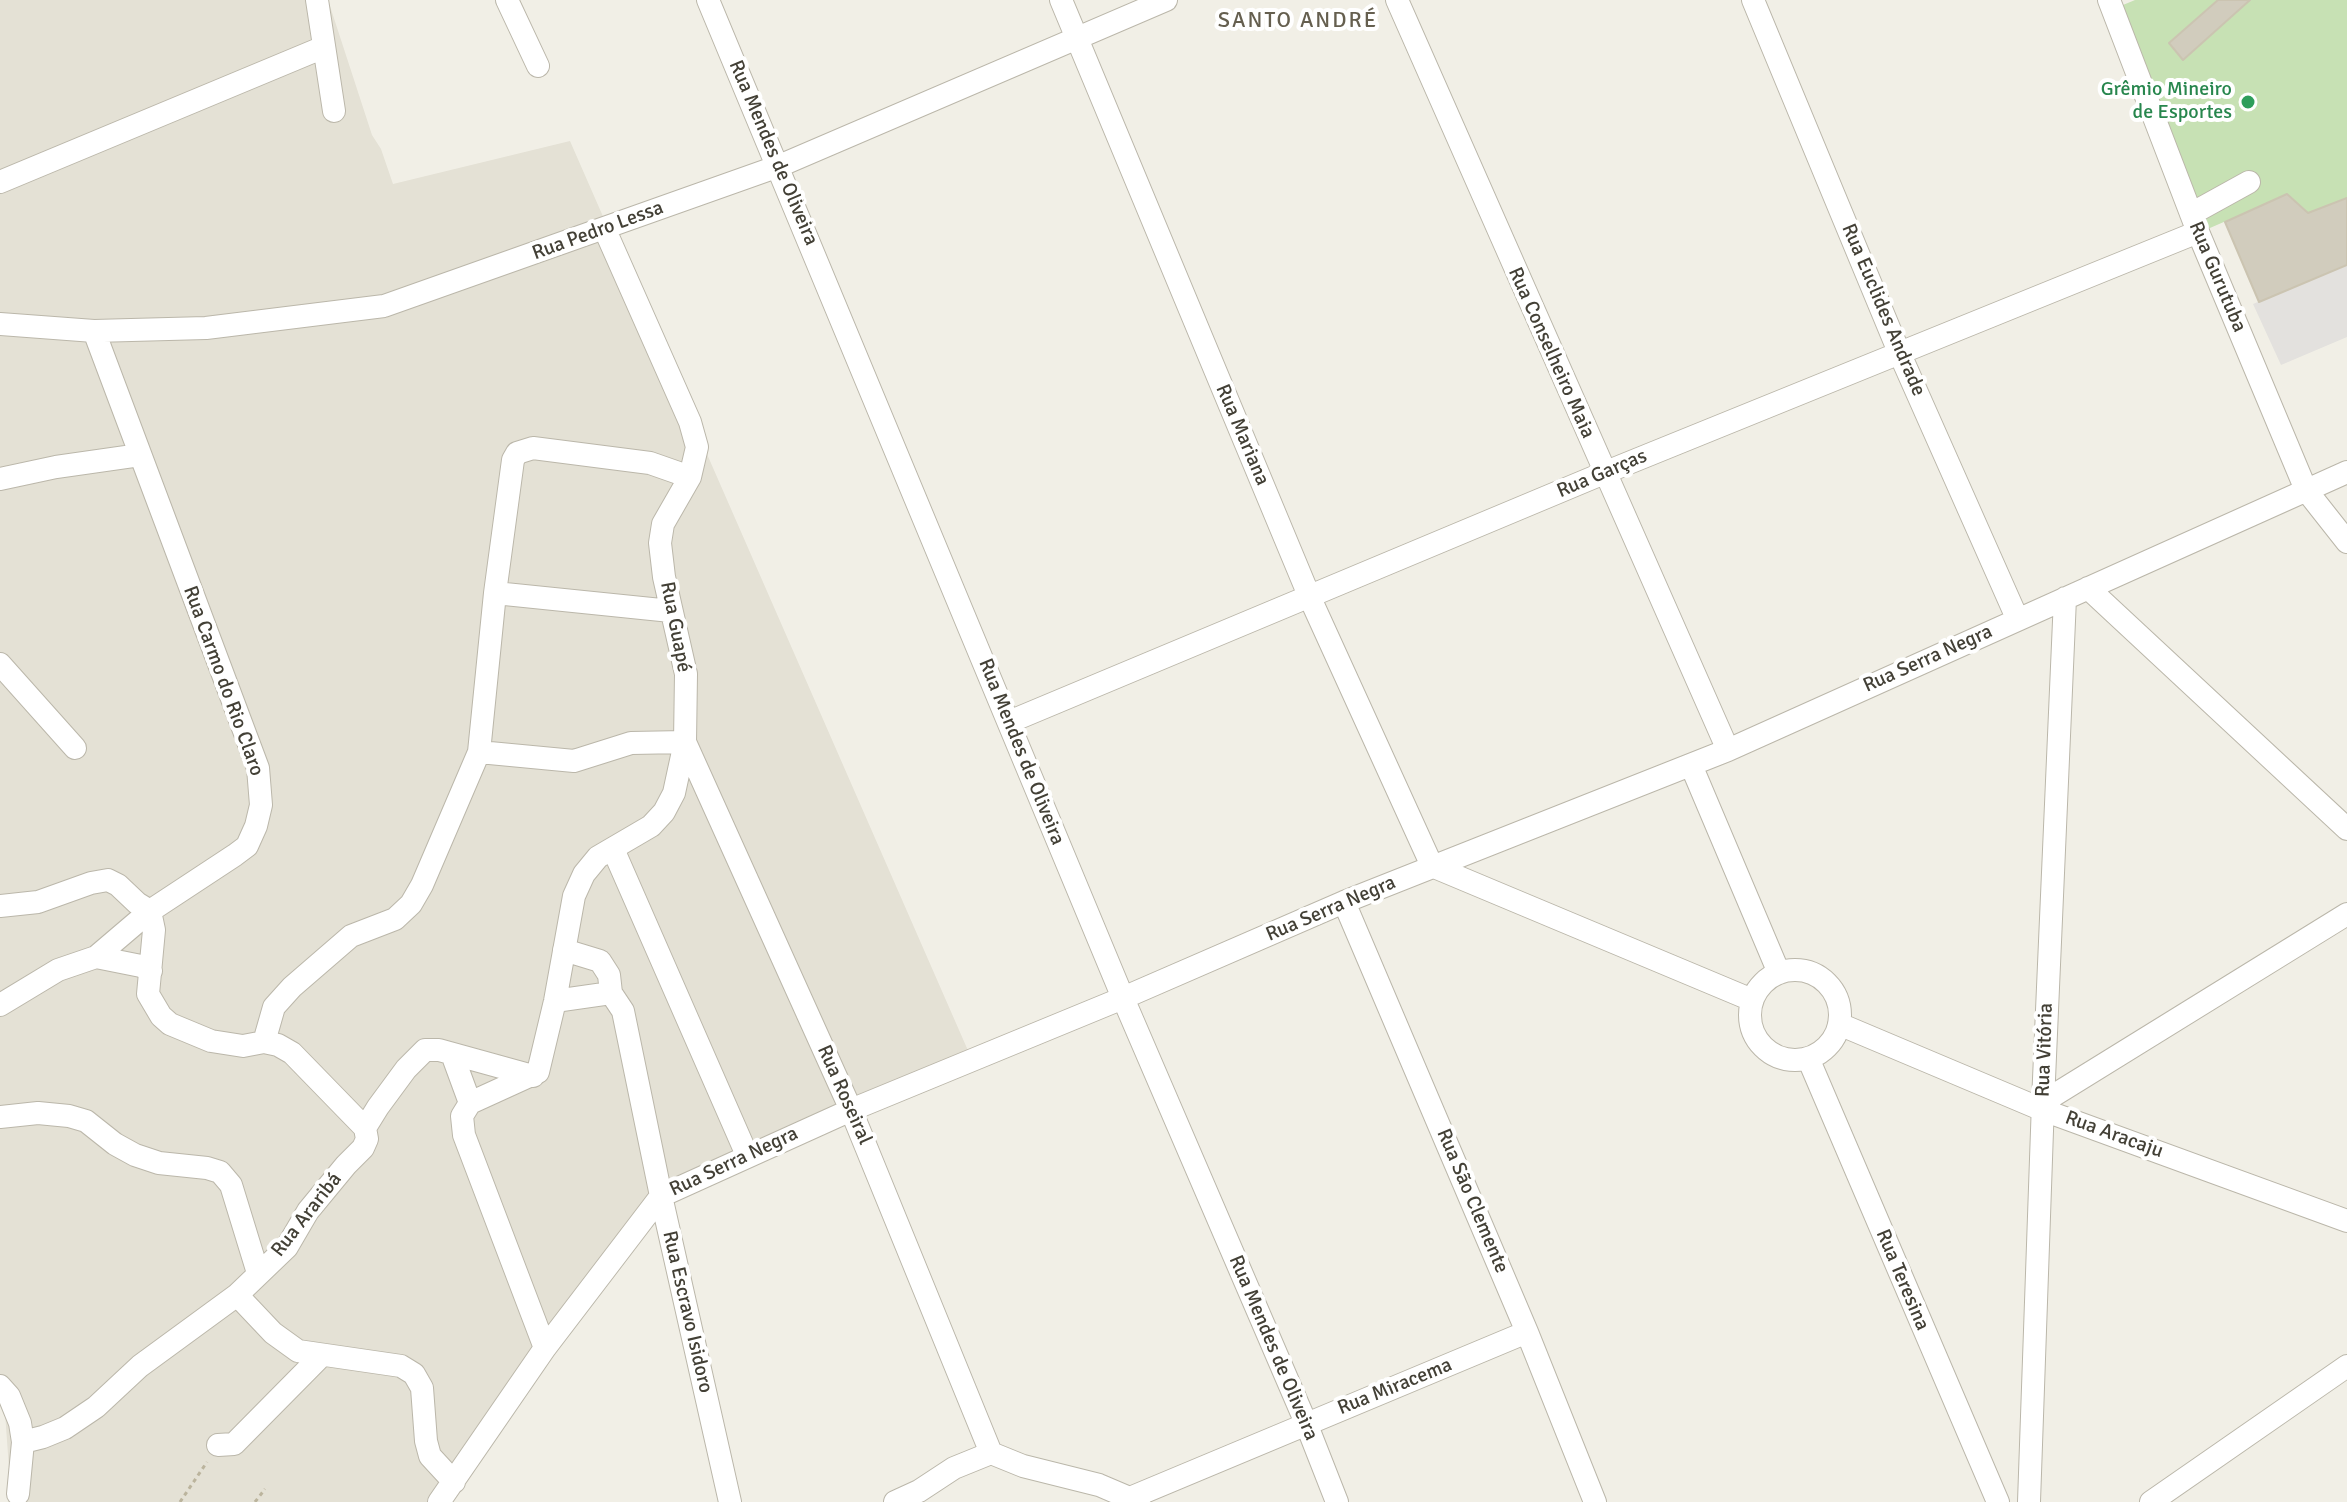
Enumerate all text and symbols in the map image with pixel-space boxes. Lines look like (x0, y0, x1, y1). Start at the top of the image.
district label: SANTO ANDRÉ (1218, 8, 1378, 34)
street label: Rua Mendes de Oliveira (723, 57, 823, 249)
place label: Grêmio Mineiro de Esportes (2101, 78, 2232, 125)
marker: Grêmio Mineiro de Esportes (2239, 93, 2257, 111)
street label: Rua Pedro Lessa (529, 196, 667, 266)
street label: Rua Gurutuba (2183, 218, 2251, 336)
street label: Rua Euclides Andrade (1836, 220, 1930, 400)
street label: Rua Conselheiro Maia (1502, 264, 1600, 442)
street label: Rua Mariana (1210, 381, 1274, 489)
street label: Rua Garças (1553, 444, 1651, 504)
street label: Rua Guapé (654, 580, 696, 674)
street label: Rua Carmo do Rio Claro (177, 583, 269, 779)
street label: Rua Serra Negra (1860, 620, 1996, 698)
street label: Rua Mendes de Oliveira (973, 655, 1069, 849)
street label: Rua Serra Negra (1262, 871, 1400, 947)
street label: Rua Vitória (2031, 1002, 2059, 1098)
street label: Rua Roseiral (811, 1041, 877, 1149)
street label: Rua Aracaju (2062, 1106, 2166, 1164)
street label: Rua Serra Negra (666, 1122, 802, 1202)
street label: Rua São Clemente (1431, 1125, 1513, 1277)
street label: Rua Araribá (267, 1168, 347, 1262)
street label: Rua Teresina (1870, 1226, 1934, 1334)
street label: Rua Escravo Isidoro (657, 1229, 717, 1395)
street label: Rua Mendes de Oliveira (1223, 1252, 1323, 1444)
street label: Rua Miracema (1334, 1353, 1456, 1421)

